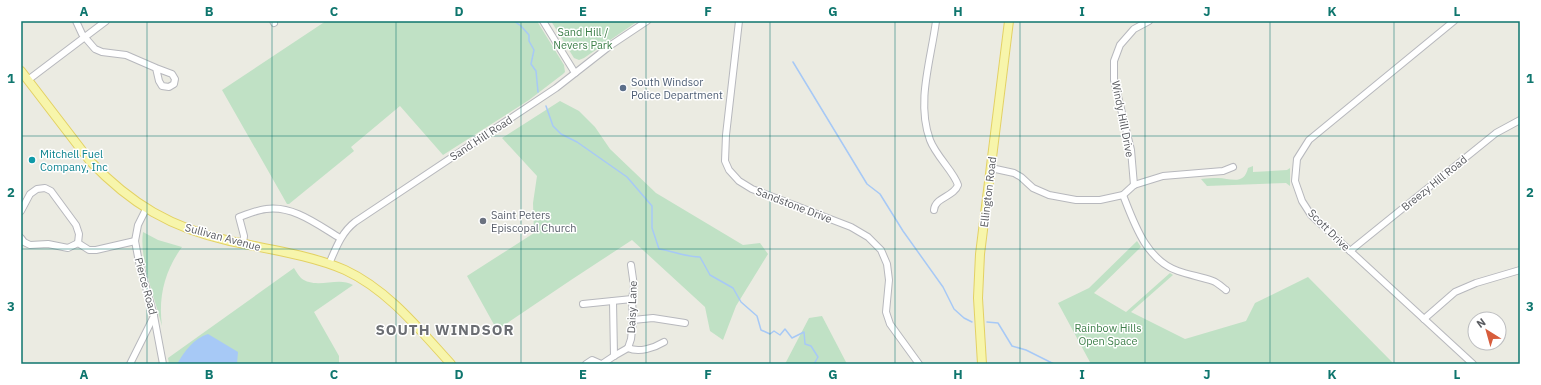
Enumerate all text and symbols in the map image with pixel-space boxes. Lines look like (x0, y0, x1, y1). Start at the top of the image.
text: A (80, 3, 89, 20)
text: B (205, 3, 214, 20)
text: C (330, 3, 339, 20)
text: D (454, 3, 464, 20)
text: E (579, 3, 587, 20)
text: F (704, 3, 712, 20)
text: G (828, 3, 838, 20)
text: H (953, 3, 963, 20)
text: I (1079, 3, 1085, 20)
text: J (1203, 3, 1211, 20)
text: K (1327, 3, 1337, 20)
text: L (1454, 3, 1461, 20)
park label: Sand Hill / Nevers Park (553, 25, 613, 52)
text: 1 (7, 70, 15, 87)
text: 1 (1526, 70, 1534, 87)
place label: South Windsor Police Department (631, 75, 723, 102)
street label: Windy Hill Drive (1109, 79, 1137, 159)
marker: South Windsor Police Department (618, 83, 628, 93)
street label: Sand Hill Road (447, 113, 515, 163)
place label: Mitchell Fuel Company, Inc (40, 147, 108, 174)
street label: Breezy Hill Road (1398, 152, 1470, 214)
marker: Mitchell Fuel Company, Inc (27, 155, 37, 165)
street label: Ellington Road (977, 156, 999, 228)
text: 2 (7, 184, 15, 201)
street label: Sandstone Drive (754, 184, 834, 226)
text: 2 (1526, 184, 1534, 201)
street label: Scott Drive (1305, 206, 1353, 254)
place label: Saint Peters Episcopal Church (491, 208, 576, 235)
marker: Saint Peters Episcopal Church (478, 216, 488, 226)
street label: Sullivan Avenue (183, 220, 263, 254)
street label: Pierce Road (132, 256, 160, 316)
street label: Daisy Lane (624, 280, 640, 334)
text: 3 (7, 298, 15, 315)
text: 3 (1526, 298, 1534, 315)
north arrow (1467, 311, 1507, 351)
text: N (1474, 315, 1488, 331)
district label: SOUTH WINDSOR (375, 320, 515, 339)
park label: Rainbow Hills Open Space (1074, 321, 1142, 348)
text: A (80, 366, 89, 383)
text: B (205, 366, 214, 383)
text: C (330, 366, 339, 383)
text: D (454, 366, 464, 383)
text: E (579, 366, 587, 383)
text: F (704, 366, 712, 383)
text: G (828, 366, 838, 383)
text: H (953, 366, 963, 383)
text: I (1079, 366, 1085, 383)
text: J (1203, 366, 1211, 383)
text: K (1327, 366, 1337, 383)
text: L (1454, 366, 1461, 383)

